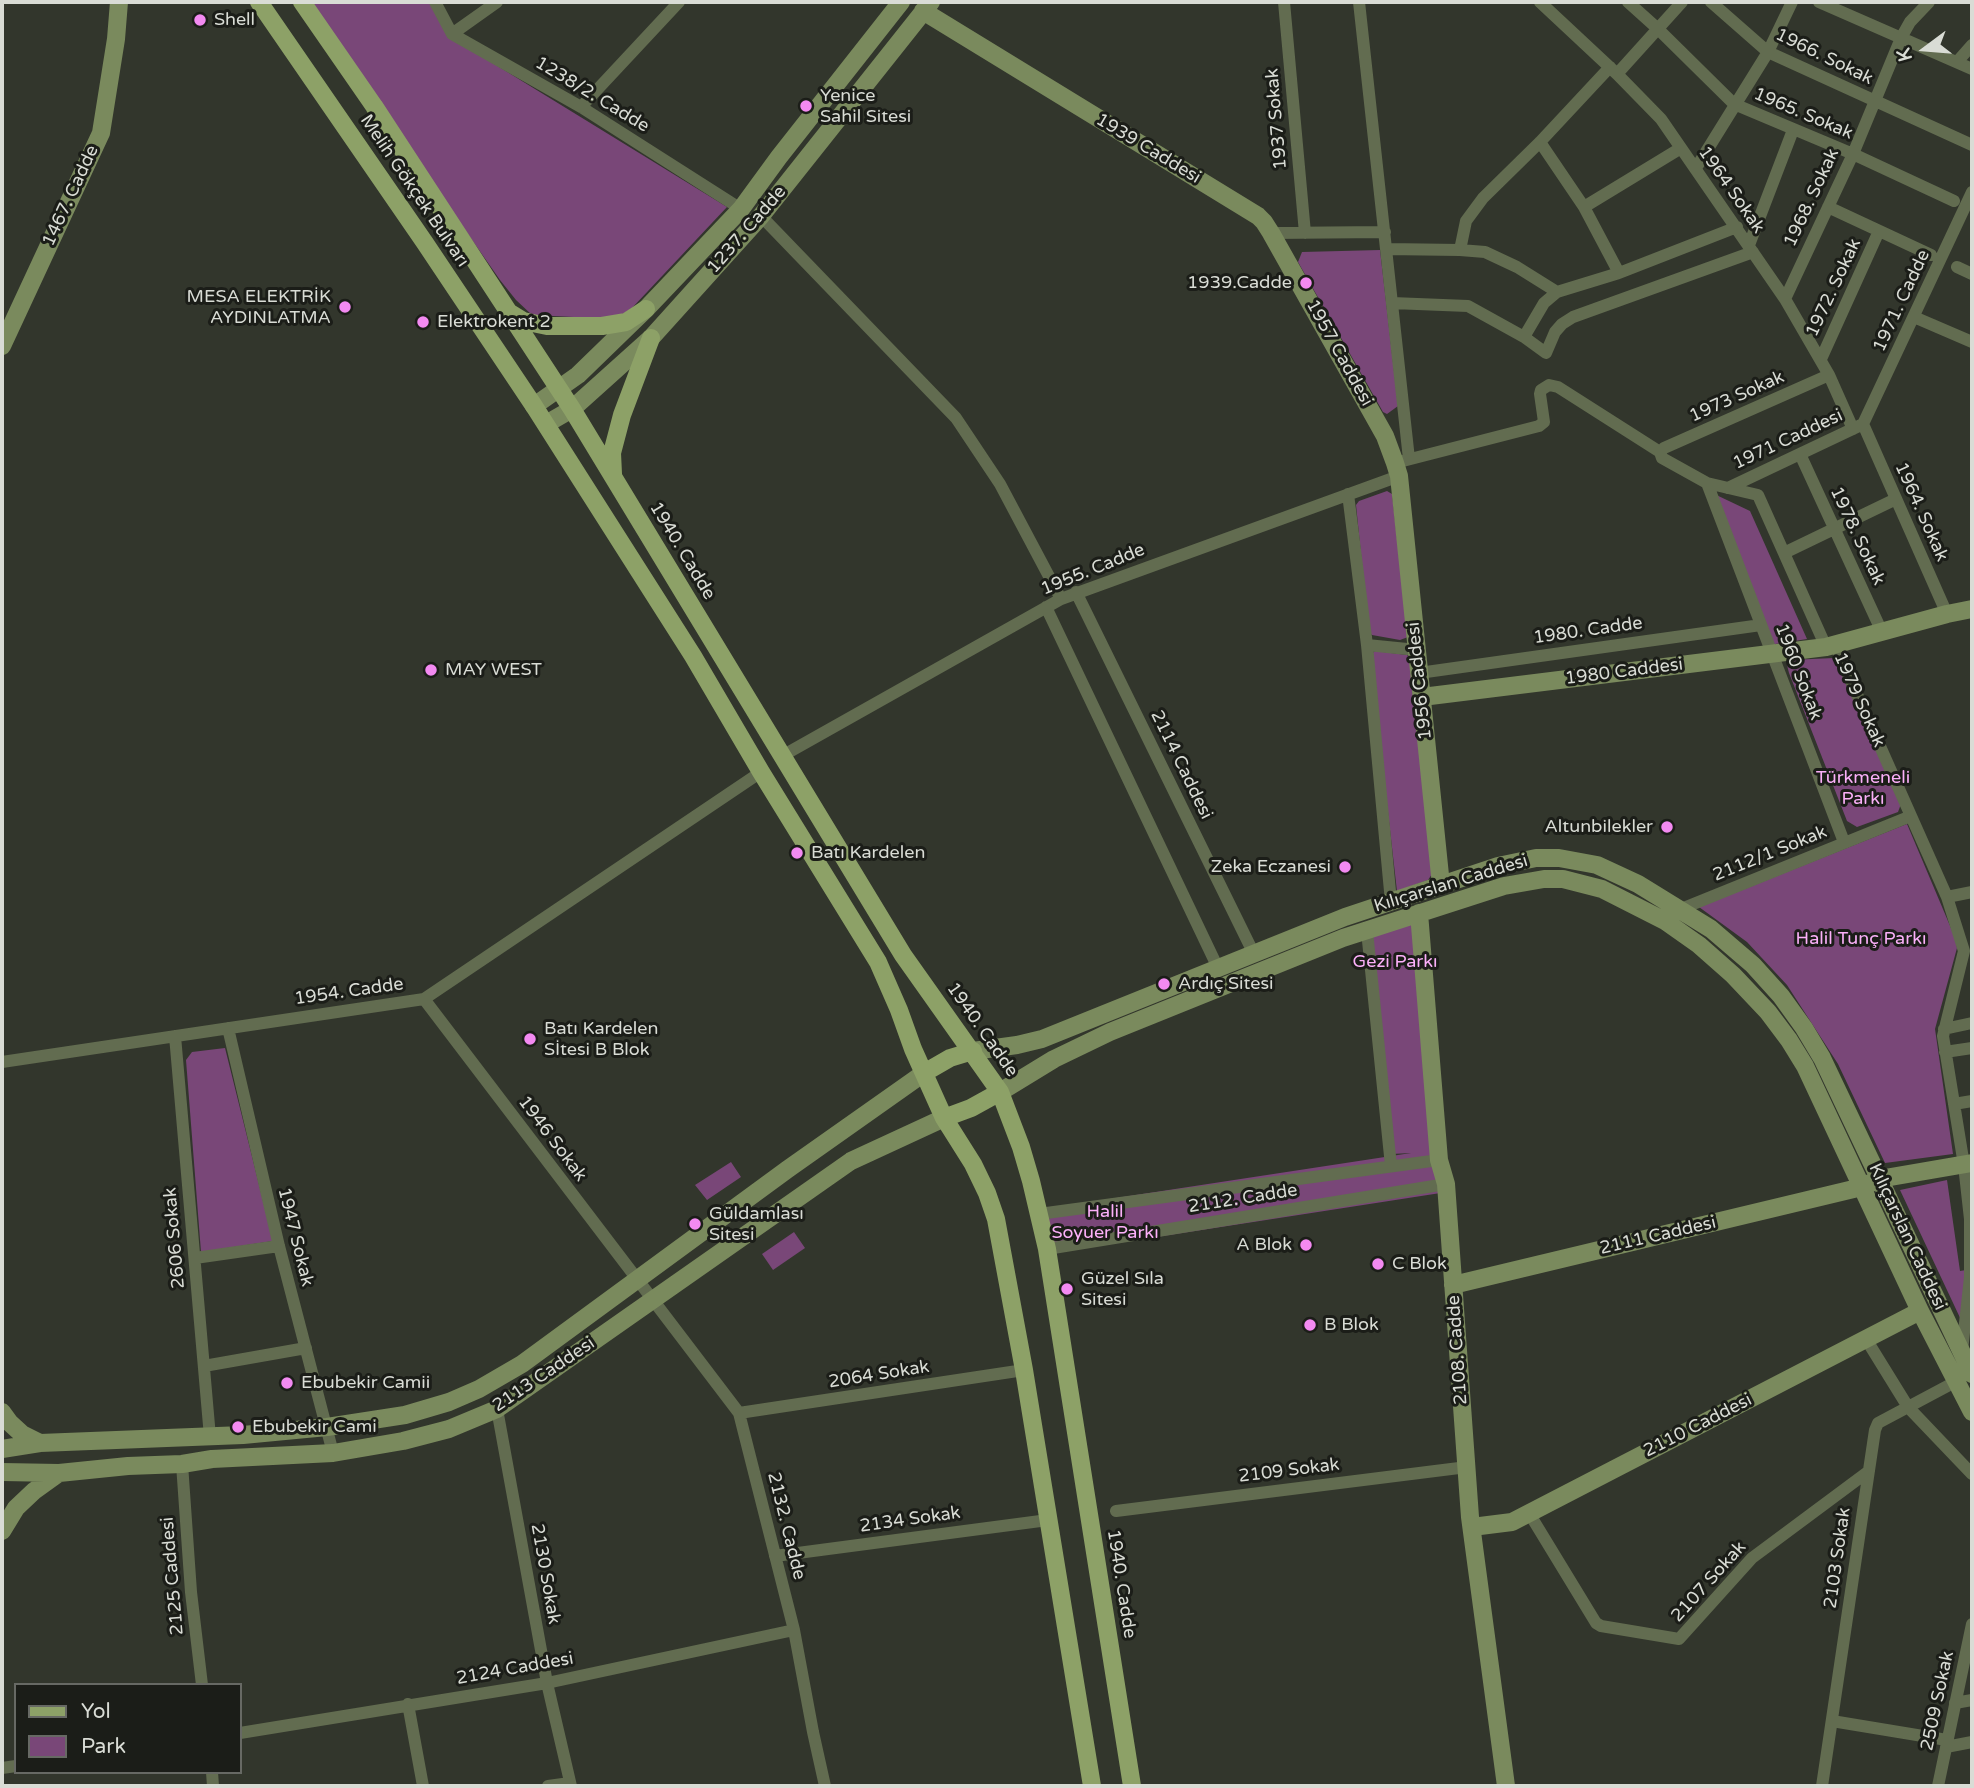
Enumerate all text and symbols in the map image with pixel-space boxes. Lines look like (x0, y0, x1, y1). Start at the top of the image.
place label: Shell (214, 9, 255, 31)
marker: Shell (192, 12, 208, 28)
north arrow (1890, 14, 1960, 84)
street label: 1966. Sokak (1772, 24, 1876, 90)
text: K (1892, 46, 1917, 64)
street label: 1238/2. Cadde (531, 52, 653, 138)
street label: 1937 Sokak (1262, 68, 1292, 170)
street label: 1965. Sokak (1750, 83, 1856, 145)
place label: Yenice Sahil Sitesi (820, 85, 911, 128)
marker: Yenice Sahil Sitesi (798, 98, 814, 114)
street label: 1939 Caddesi (1092, 109, 1204, 189)
street label: Melih Gökçek Bulvarı (355, 111, 473, 271)
street label: 1467. Cadde (38, 142, 104, 250)
street label: 1964 Sokak (1693, 142, 1769, 238)
street label: 1968. Sokak (1780, 145, 1844, 251)
street label: 1237. Cadde (703, 182, 791, 278)
street label: 1972. Sokak (1802, 235, 1866, 341)
street label: 1971. Cadde (1869, 247, 1935, 355)
place label: 1939.Cadde (1187, 272, 1292, 294)
marker: 1939.Cadde (1298, 275, 1314, 291)
place label: MESA ELEKTRİK AYDINLATMA (187, 286, 331, 328)
street label: 1957 Caddesi (1301, 296, 1377, 410)
marker: MESA ELEKTRİK AYDINLATMA (337, 299, 353, 315)
place label: Elektrokent 2 (437, 311, 551, 333)
marker: Elektrokent 2 (415, 314, 431, 330)
street label: 1973 Sokak (1686, 366, 1788, 428)
street label: 1971 Caddesi (1730, 405, 1846, 475)
street label: 1964. Sokak (1890, 459, 1952, 565)
street label: 1978. Sokak (1825, 483, 1889, 589)
street label: 1940. Cadde (644, 498, 720, 604)
street label: 1955. Cadde (1038, 539, 1148, 601)
street label: 1980. Cadde (1532, 613, 1644, 649)
street label: 1956 Caddesi (1403, 621, 1437, 741)
street label: 1960 Sokak (1770, 621, 1826, 723)
street label: 1979 Sokak (1828, 649, 1890, 751)
street label: 1980 Caddesi (1564, 654, 1684, 690)
place label: MAY WEST (445, 659, 542, 681)
marker: MAY WEST (423, 662, 439, 678)
street label: 2114 Caddesi (1145, 707, 1217, 823)
park label: Türkmeneli Parkı (1816, 767, 1910, 810)
place label: Altunbilekler (1545, 816, 1653, 838)
marker: Altunbilekler (1659, 819, 1675, 835)
street label: 2112/1 Sokak (1710, 821, 1830, 887)
place label: Batı Kardelen (811, 842, 925, 864)
marker: Batı Kardelen (789, 845, 805, 861)
street label: Kılıçarslan Caddesi (1372, 850, 1530, 918)
place label: Zeka Eczanesi (1211, 856, 1331, 878)
marker: Zeka Eczanesi (1337, 859, 1353, 875)
park label: Halil Tunç Parkı (1796, 928, 1926, 950)
park label: Gezi Parkı (1353, 951, 1437, 973)
place label: Ardıç Sitesi (1178, 973, 1274, 995)
street label: 1954. Cadde (293, 974, 405, 1010)
marker: Ardıç Sitesi (1156, 976, 1172, 992)
street label: 1940. Cadde (942, 979, 1022, 1081)
place label: Batı Kardelen Sİtesi B Blok (544, 1018, 658, 1060)
marker: Batı Kardelen Sİtesi B Blok (522, 1031, 538, 1047)
street label: 1946 Sokak (513, 1092, 591, 1186)
street label: Kılıçarslan Caddesi (1863, 1160, 1951, 1314)
street label: 2112. Cadde (1187, 1180, 1299, 1218)
street label: 1947 Sokak (272, 1185, 318, 1289)
street label: 2606 Sokak (160, 1187, 190, 1289)
park label: Halil Soyuer Parkı (1051, 1201, 1159, 1244)
place label: Güldamlası Sitesi (709, 1203, 804, 1246)
street label: 2111 Caddesi (1598, 1212, 1718, 1260)
marker: Güldamlası Sitesi (687, 1216, 703, 1232)
place label: A Blok (1236, 1234, 1292, 1256)
marker: A Blok (1298, 1237, 1314, 1253)
place label: C Blok (1392, 1253, 1447, 1275)
marker: C Blok (1370, 1256, 1386, 1272)
place label: Güzel Sıla Sitesi (1081, 1268, 1164, 1310)
marker: Güzel Sıla Sitesi (1059, 1281, 1075, 1297)
street label: 2108. Cadde (1443, 1294, 1473, 1406)
place label: B Blok (1324, 1314, 1379, 1336)
marker: B Blok (1302, 1317, 1318, 1333)
street label: 2113 Caddesi (489, 1333, 599, 1417)
street label: 2064 Sokak (827, 1356, 931, 1394)
place label: Ebubekir Camii (301, 1372, 430, 1394)
marker: Ebubekir Camii (279, 1375, 295, 1391)
street label: 2110 Caddesi (1640, 1389, 1756, 1463)
place label: Ebubekir Cami (252, 1416, 377, 1438)
marker: Ebubekir Cami (230, 1419, 246, 1435)
street label: 2109 Sokak (1237, 1454, 1341, 1488)
street label: 2132. Cadde (762, 1470, 810, 1582)
street label: 2134 Sokak (858, 1502, 962, 1538)
street label: 2103 Sokak (1820, 1506, 1856, 1610)
street label: 2125 Caddesi (157, 1516, 189, 1636)
street label: 2130 Sokak (526, 1522, 564, 1626)
street label: 1940. Cadde (1102, 1528, 1140, 1640)
street label: 2107 Sokak (1667, 1537, 1751, 1627)
street label: 2124 Caddesi (455, 1648, 575, 1690)
street label: 2509 Sokak (1917, 1649, 1959, 1753)
legend (14, 1683, 242, 1774)
text: Yol (81, 1699, 111, 1724)
text: Park (81, 1734, 126, 1759)

